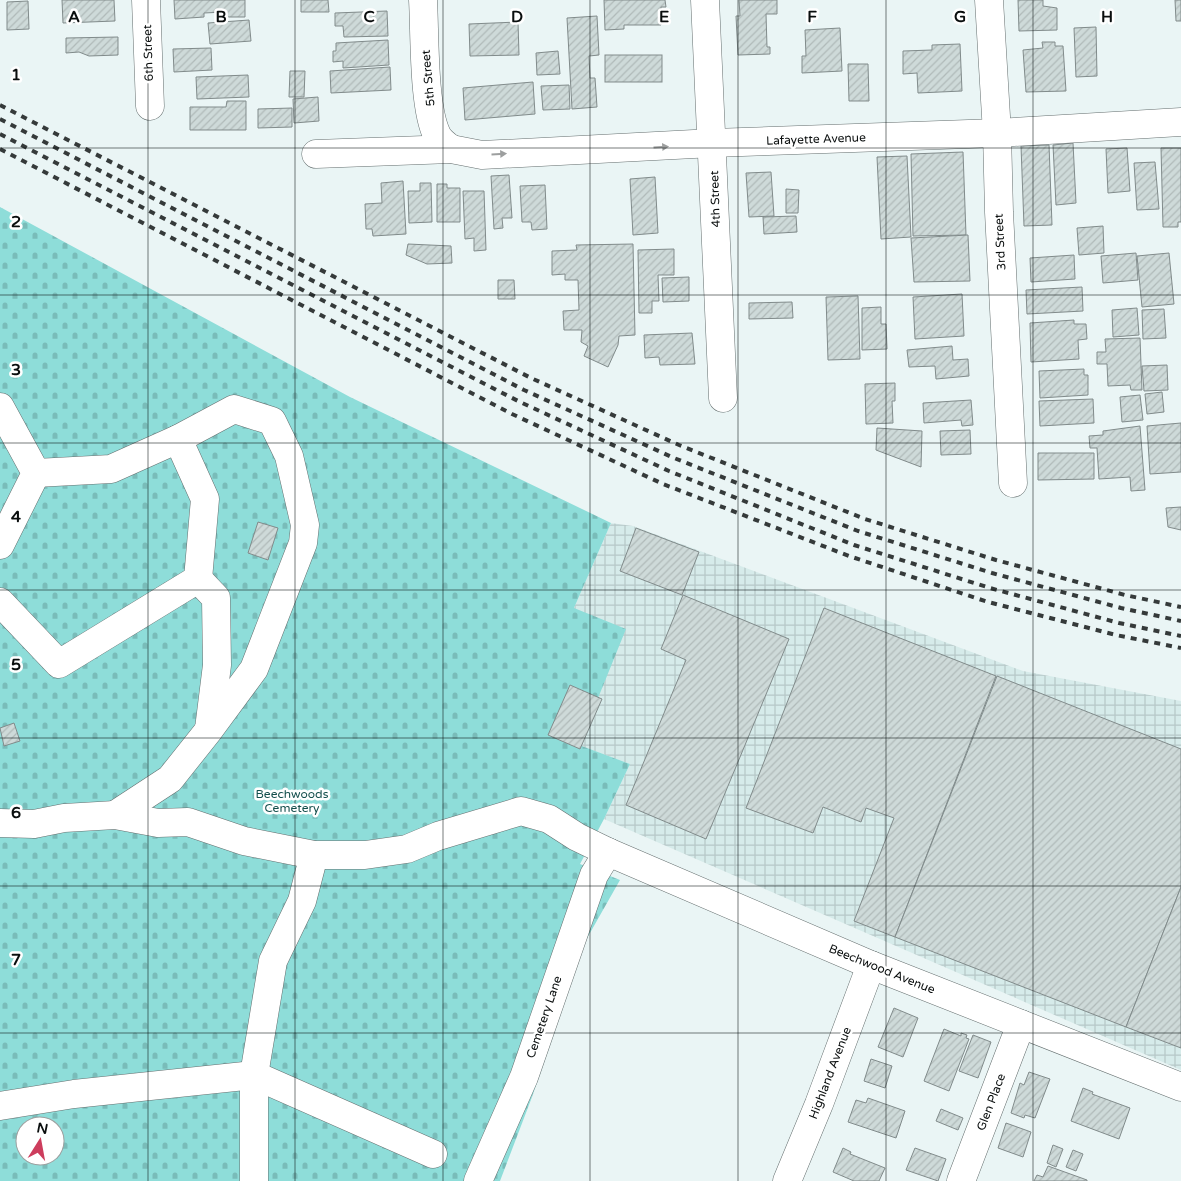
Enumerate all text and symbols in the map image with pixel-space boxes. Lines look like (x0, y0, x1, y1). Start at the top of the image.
text: A (68, 7, 80, 27)
text: B (215, 7, 227, 27)
text: C (363, 7, 375, 27)
text: D (511, 7, 523, 27)
text: E (659, 7, 669, 27)
text: F (807, 7, 817, 27)
text: G (954, 7, 966, 27)
text: H (1101, 7, 1113, 27)
street label: 6th Street (140, 24, 156, 82)
street label: 5th Street (419, 49, 437, 107)
text: 1 (11, 65, 21, 85)
street label: Lafayette Avenue (766, 130, 866, 148)
one-way arrow (654, 142, 670, 150)
one-way arrow (491, 150, 507, 158)
street label: 4th Street (707, 170, 723, 228)
text: 2 (11, 212, 21, 232)
street label: 3rd Street (991, 213, 1008, 271)
text: 3 (11, 360, 21, 380)
text: 4 (11, 507, 21, 527)
text: 5 (11, 655, 21, 675)
park label: Beechwoods Cemetery (256, 787, 329, 815)
text: 6 (11, 803, 21, 823)
street label: Beechwood Avenue (827, 941, 937, 997)
text: 7 (11, 950, 21, 970)
street label: Cemetery Lane (523, 974, 565, 1060)
street label: Highland Avenue (806, 1025, 854, 1121)
street label: Glen Place (974, 1071, 1008, 1133)
north arrow (15, 1116, 65, 1166)
text: N (35, 1119, 50, 1138)

